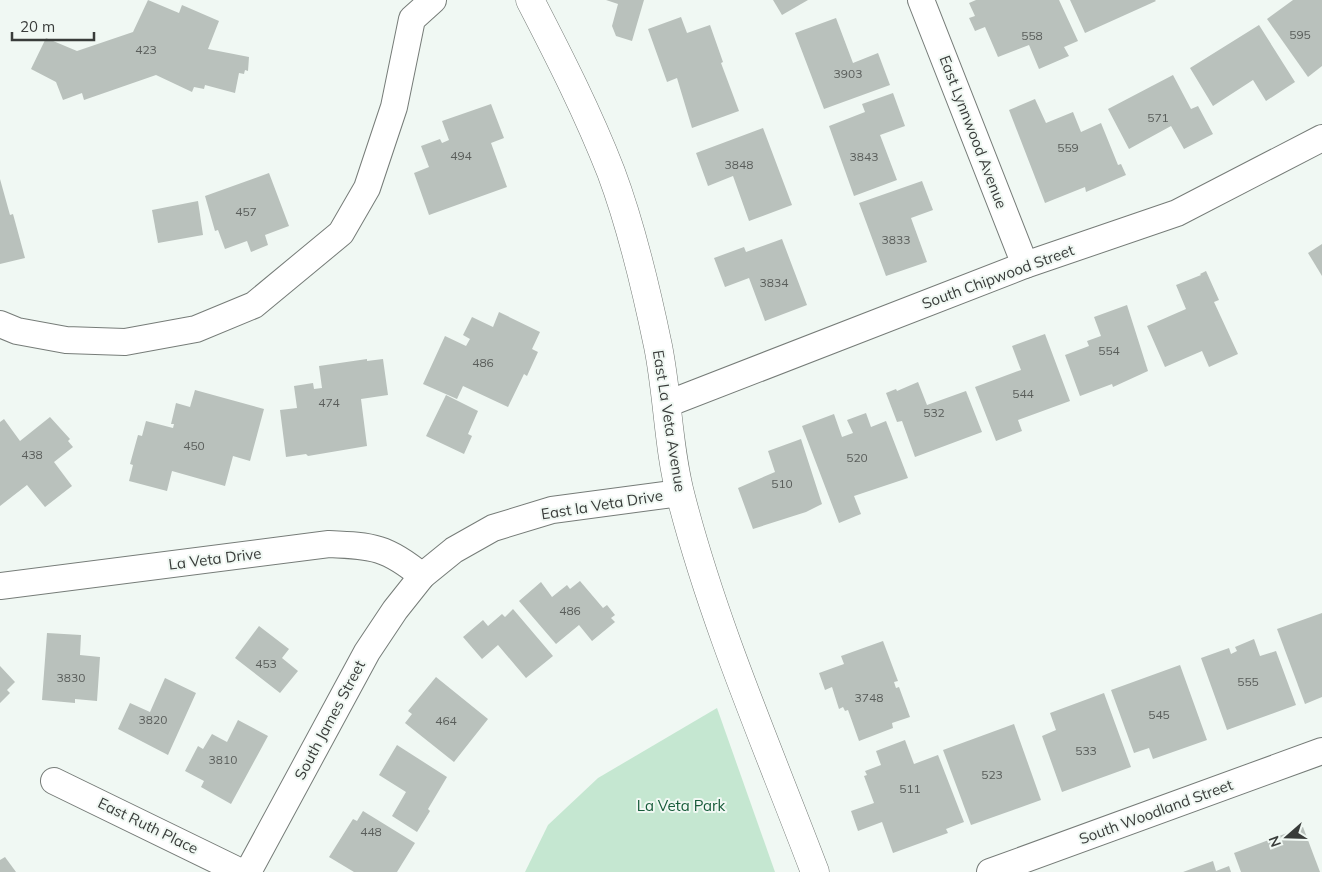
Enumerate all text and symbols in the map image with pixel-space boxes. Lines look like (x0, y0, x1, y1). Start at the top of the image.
scale bar (12, 10, 95, 42)
text: 20 m (20, 17, 55, 36)
house number: 595 (1289, 27, 1311, 42)
house number: 558 (1021, 28, 1043, 43)
house number: 423 (135, 42, 157, 57)
street label: East Lynnwood Avenue (935, 53, 1011, 211)
house number: 3903 (834, 66, 862, 81)
house number: 571 (1147, 110, 1169, 125)
house number: 559 (1057, 140, 1079, 155)
house number: 494 (450, 148, 472, 163)
house number: 3843 (850, 149, 878, 164)
house number: 3848 (725, 157, 753, 172)
house number: 457 (235, 204, 257, 219)
house number: 3833 (882, 232, 910, 247)
street label: South Chipwood Street (919, 240, 1076, 313)
house number: 3834 (760, 275, 788, 290)
house number: 554 (1098, 343, 1120, 358)
street label: East La Veta Avenue (649, 349, 690, 493)
house number: 486 (472, 355, 494, 370)
house number: 544 (1012, 386, 1034, 401)
house number: 474 (318, 395, 340, 410)
house number: 532 (923, 405, 945, 420)
house number: 450 (183, 438, 205, 453)
house number: 438 (21, 447, 43, 462)
house number: 520 (846, 450, 868, 465)
house number: 510 (771, 476, 793, 491)
street label: East la Veta Drive (540, 486, 664, 524)
street label: La Veta Drive (168, 543, 262, 574)
house number: 486 (559, 603, 581, 618)
house number: 453 (255, 656, 277, 671)
street label: South James Street (290, 657, 369, 783)
house number: 3830 (57, 670, 85, 685)
house number: 555 (1237, 674, 1259, 689)
house number: 3748 (855, 690, 883, 705)
house number: 545 (1148, 707, 1170, 722)
house number: 3820 (139, 712, 167, 727)
house number: 464 (435, 713, 457, 728)
house number: 533 (1075, 743, 1097, 758)
house number: 3810 (209, 752, 237, 767)
house number: 523 (981, 767, 1003, 782)
street label: South Woodland Street (1076, 775, 1235, 848)
house number: 511 (899, 781, 921, 796)
street label: East Ruth Place (95, 793, 201, 858)
park label: La Veta Park (637, 796, 726, 815)
north arrow (1262, 812, 1312, 862)
house number: 448 (360, 824, 382, 839)
text: N (1265, 833, 1285, 849)

